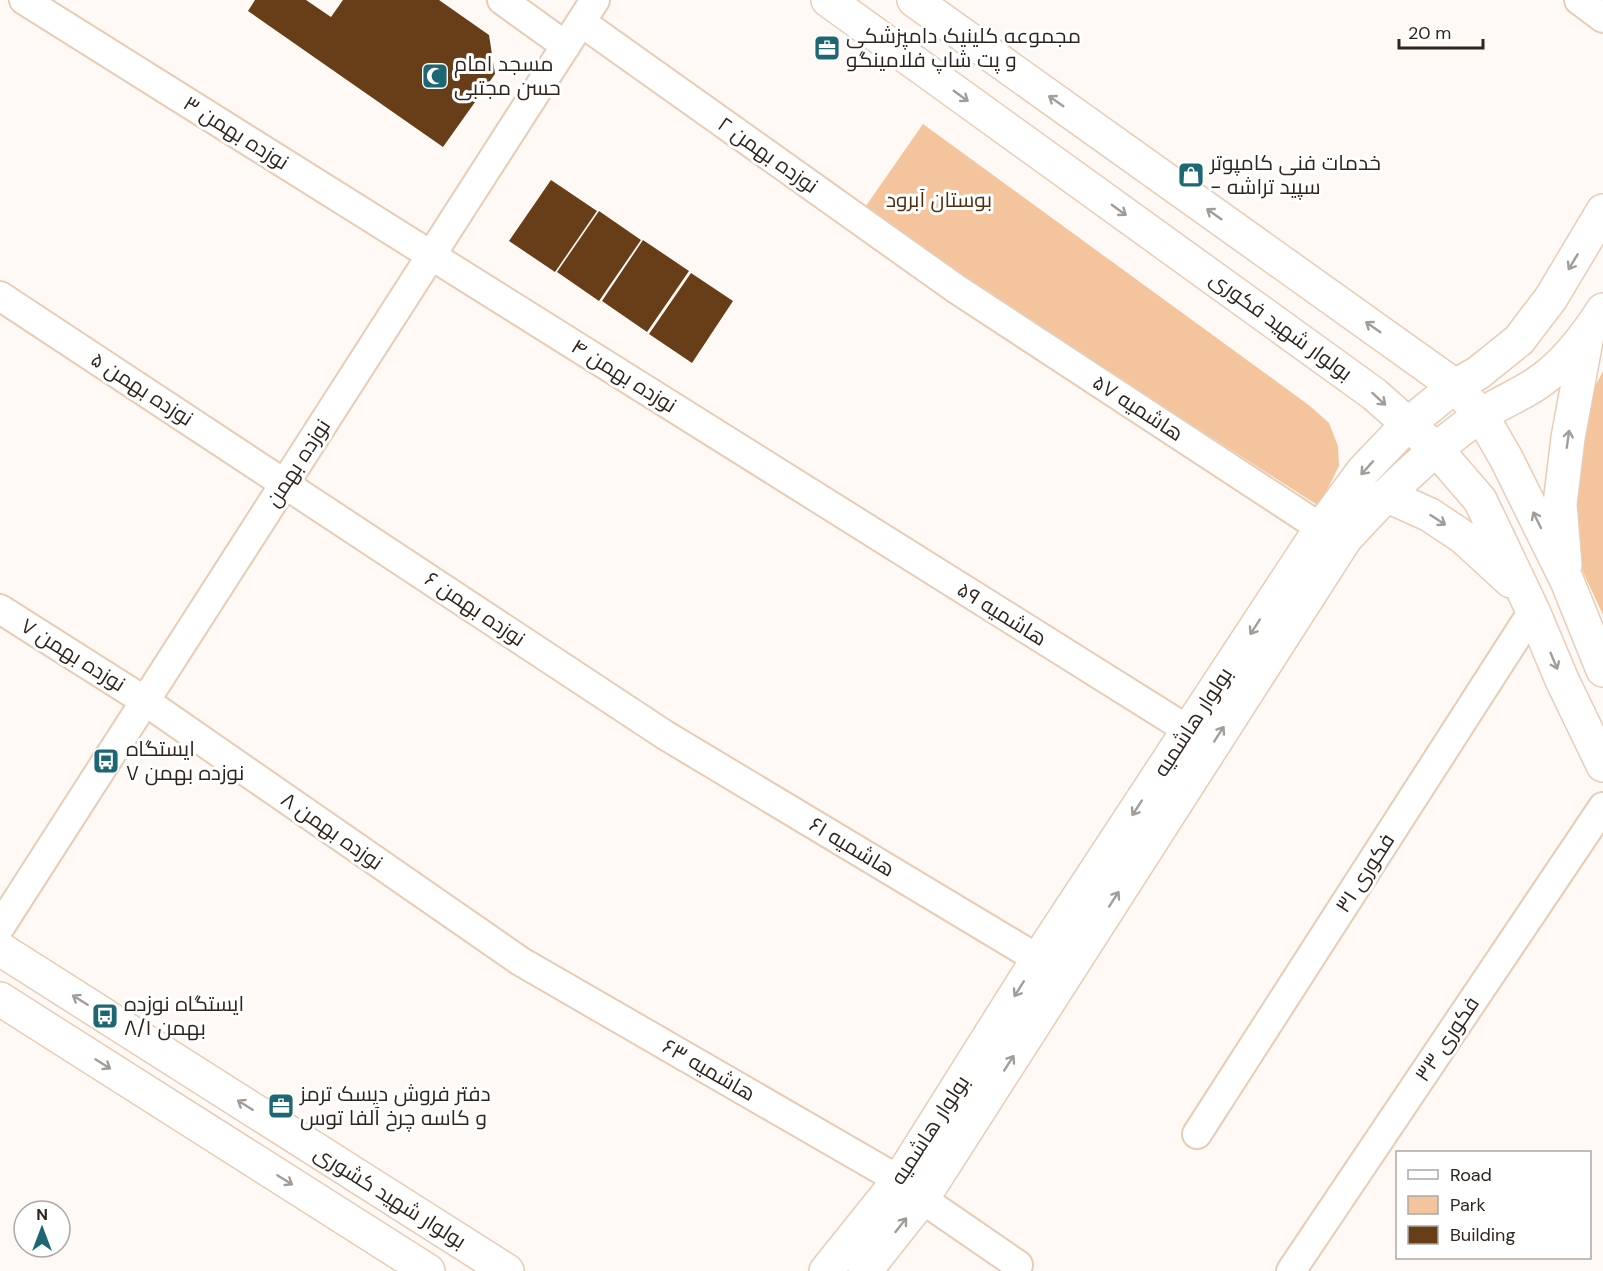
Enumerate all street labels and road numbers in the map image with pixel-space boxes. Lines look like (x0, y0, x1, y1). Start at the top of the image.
street label: نوزده بهمن ۳ (178, 89, 294, 177)
street label: نوزده بهمن ۲ (712, 110, 824, 200)
street label: بولوار شهید فکوری (1204, 265, 1358, 387)
street label: نوزده بهمن ۴ (566, 333, 682, 419)
street label: نوزده بهمن ۵ (85, 345, 199, 433)
street label: هاشمیه ۵۷ (1087, 368, 1189, 448)
street label: نوزده بهمن (259, 414, 337, 512)
street label: نوزده بهمن ۶ (419, 565, 531, 653)
street label: هاشمیه ۵۹ (952, 575, 1052, 653)
street label: نوزده بهمن ۷ (15, 612, 131, 698)
street label: بولوار هاشمیه (1147, 662, 1239, 782)
street label: نوزده بهمن ۸ (276, 786, 388, 876)
street label: هاشمیه ۶۱ (804, 811, 900, 883)
street label: فکوری ۳۱ (1329, 828, 1401, 918)
street label: فکوری ۳۳ (1408, 991, 1486, 1087)
street label: هاشمیه ۶۳ (658, 1032, 760, 1108)
street label: بولوار هاشمیه (884, 1070, 976, 1190)
street label: بولوار شهید کشوری (309, 1139, 471, 1255)

